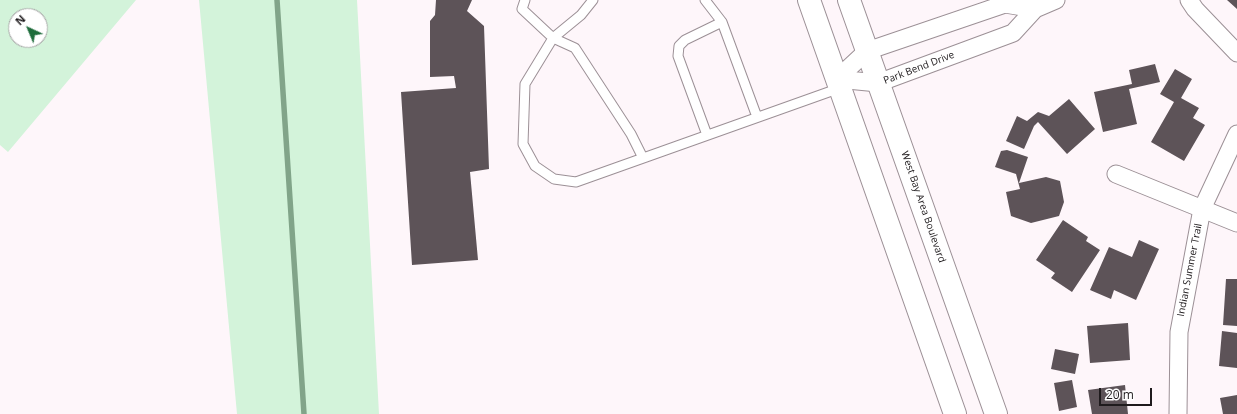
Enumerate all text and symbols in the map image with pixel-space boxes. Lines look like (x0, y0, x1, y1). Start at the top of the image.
north arrow (8, 8, 48, 48)
text: N (12, 11, 28, 28)
street label: Park Bend Drive (882, 49, 956, 87)
street label: West Bay Area Boulevard (898, 150, 948, 264)
street label: Indian Summer Trail (1175, 222, 1205, 318)
scale bar (1101, 380, 1154, 406)
text: 20 m (1106, 386, 1134, 403)

